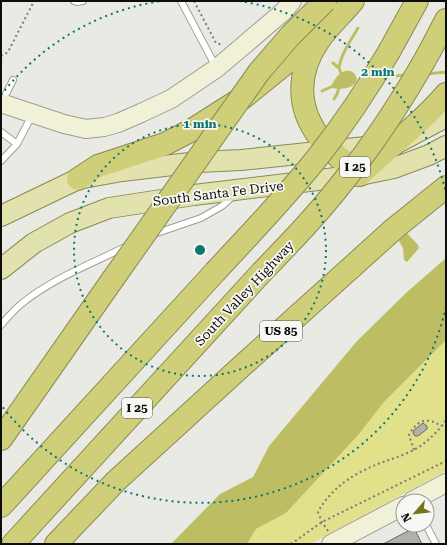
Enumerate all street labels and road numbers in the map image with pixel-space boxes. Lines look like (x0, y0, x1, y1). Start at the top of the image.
road number: I 25 (340, 157, 370, 177)
street label: South Santa Fe Drive (152, 178, 284, 209)
street label: South Valley Highway (192, 238, 297, 349)
road number: US 85 (260, 321, 302, 341)
road number: I 25 (122, 398, 152, 418)

